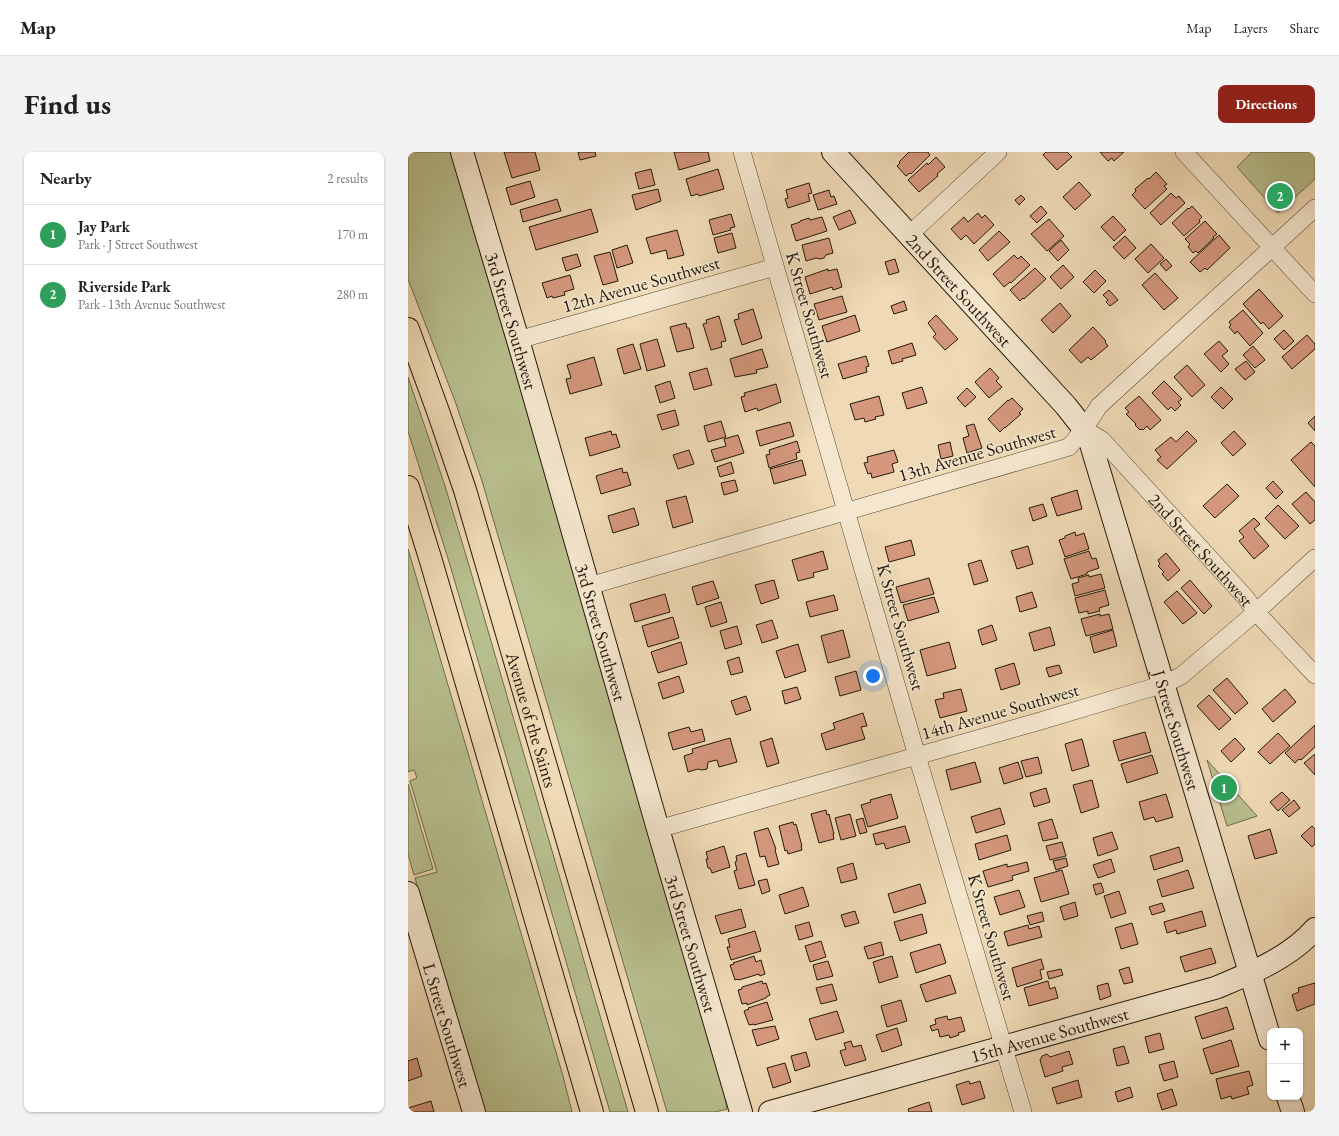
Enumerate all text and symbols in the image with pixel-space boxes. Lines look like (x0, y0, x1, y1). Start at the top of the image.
text: Map (20, 15, 56, 40)
text: Map (1186, 19, 1211, 37)
text: Layers (1233, 19, 1268, 37)
text: Share (1290, 19, 1319, 37)
button: Directions (1218, 85, 1315, 123)
text: Find us (24, 86, 111, 122)
text: Nearby (40, 167, 92, 189)
text: 2 results (327, 170, 368, 187)
pin: 2 (1267, 181, 1293, 211)
text: Jay Park (78, 217, 130, 236)
text: 1 (50, 226, 56, 243)
text: 170 m (337, 226, 368, 243)
street label: 2nd Street Southwest (902, 228, 1017, 352)
text: Park · J Street Southwest (78, 236, 198, 253)
street label: 3rd Street Southwest (481, 249, 543, 392)
street label: K Street Southwest (781, 249, 839, 381)
street label: 12th Avenue Southwest (560, 250, 723, 317)
text: Riverside Park (78, 277, 171, 296)
text: 2 (50, 286, 56, 303)
text: 280 m (337, 286, 368, 303)
text: Park · 13th Avenue Southwest (78, 296, 225, 313)
street label: 13th Avenue Southwest (896, 419, 1059, 486)
street label: 2nd Street Southwest (1144, 488, 1260, 611)
street label: 3rd Street Southwest (571, 561, 632, 704)
street label: K Street Southwest (872, 561, 930, 693)
street label: Avenue of the Saints (501, 648, 563, 790)
street label: J Street Southwest (1147, 665, 1206, 793)
your location (863, 666, 883, 686)
street label: 14th Avenue Southwest (919, 677, 1082, 744)
pin: 1 (1211, 773, 1237, 803)
street label: K Street Southwest (963, 871, 1021, 1003)
street label: 3rd Street Southwest (660, 872, 723, 1015)
street label: L Street Southwest (418, 960, 478, 1091)
street label: 15th Avenue Southwest (968, 1001, 1131, 1067)
map controls (1267, 1028, 1303, 1100)
button: + (1267, 1028, 1303, 1064)
button: − (1267, 1064, 1303, 1100)

